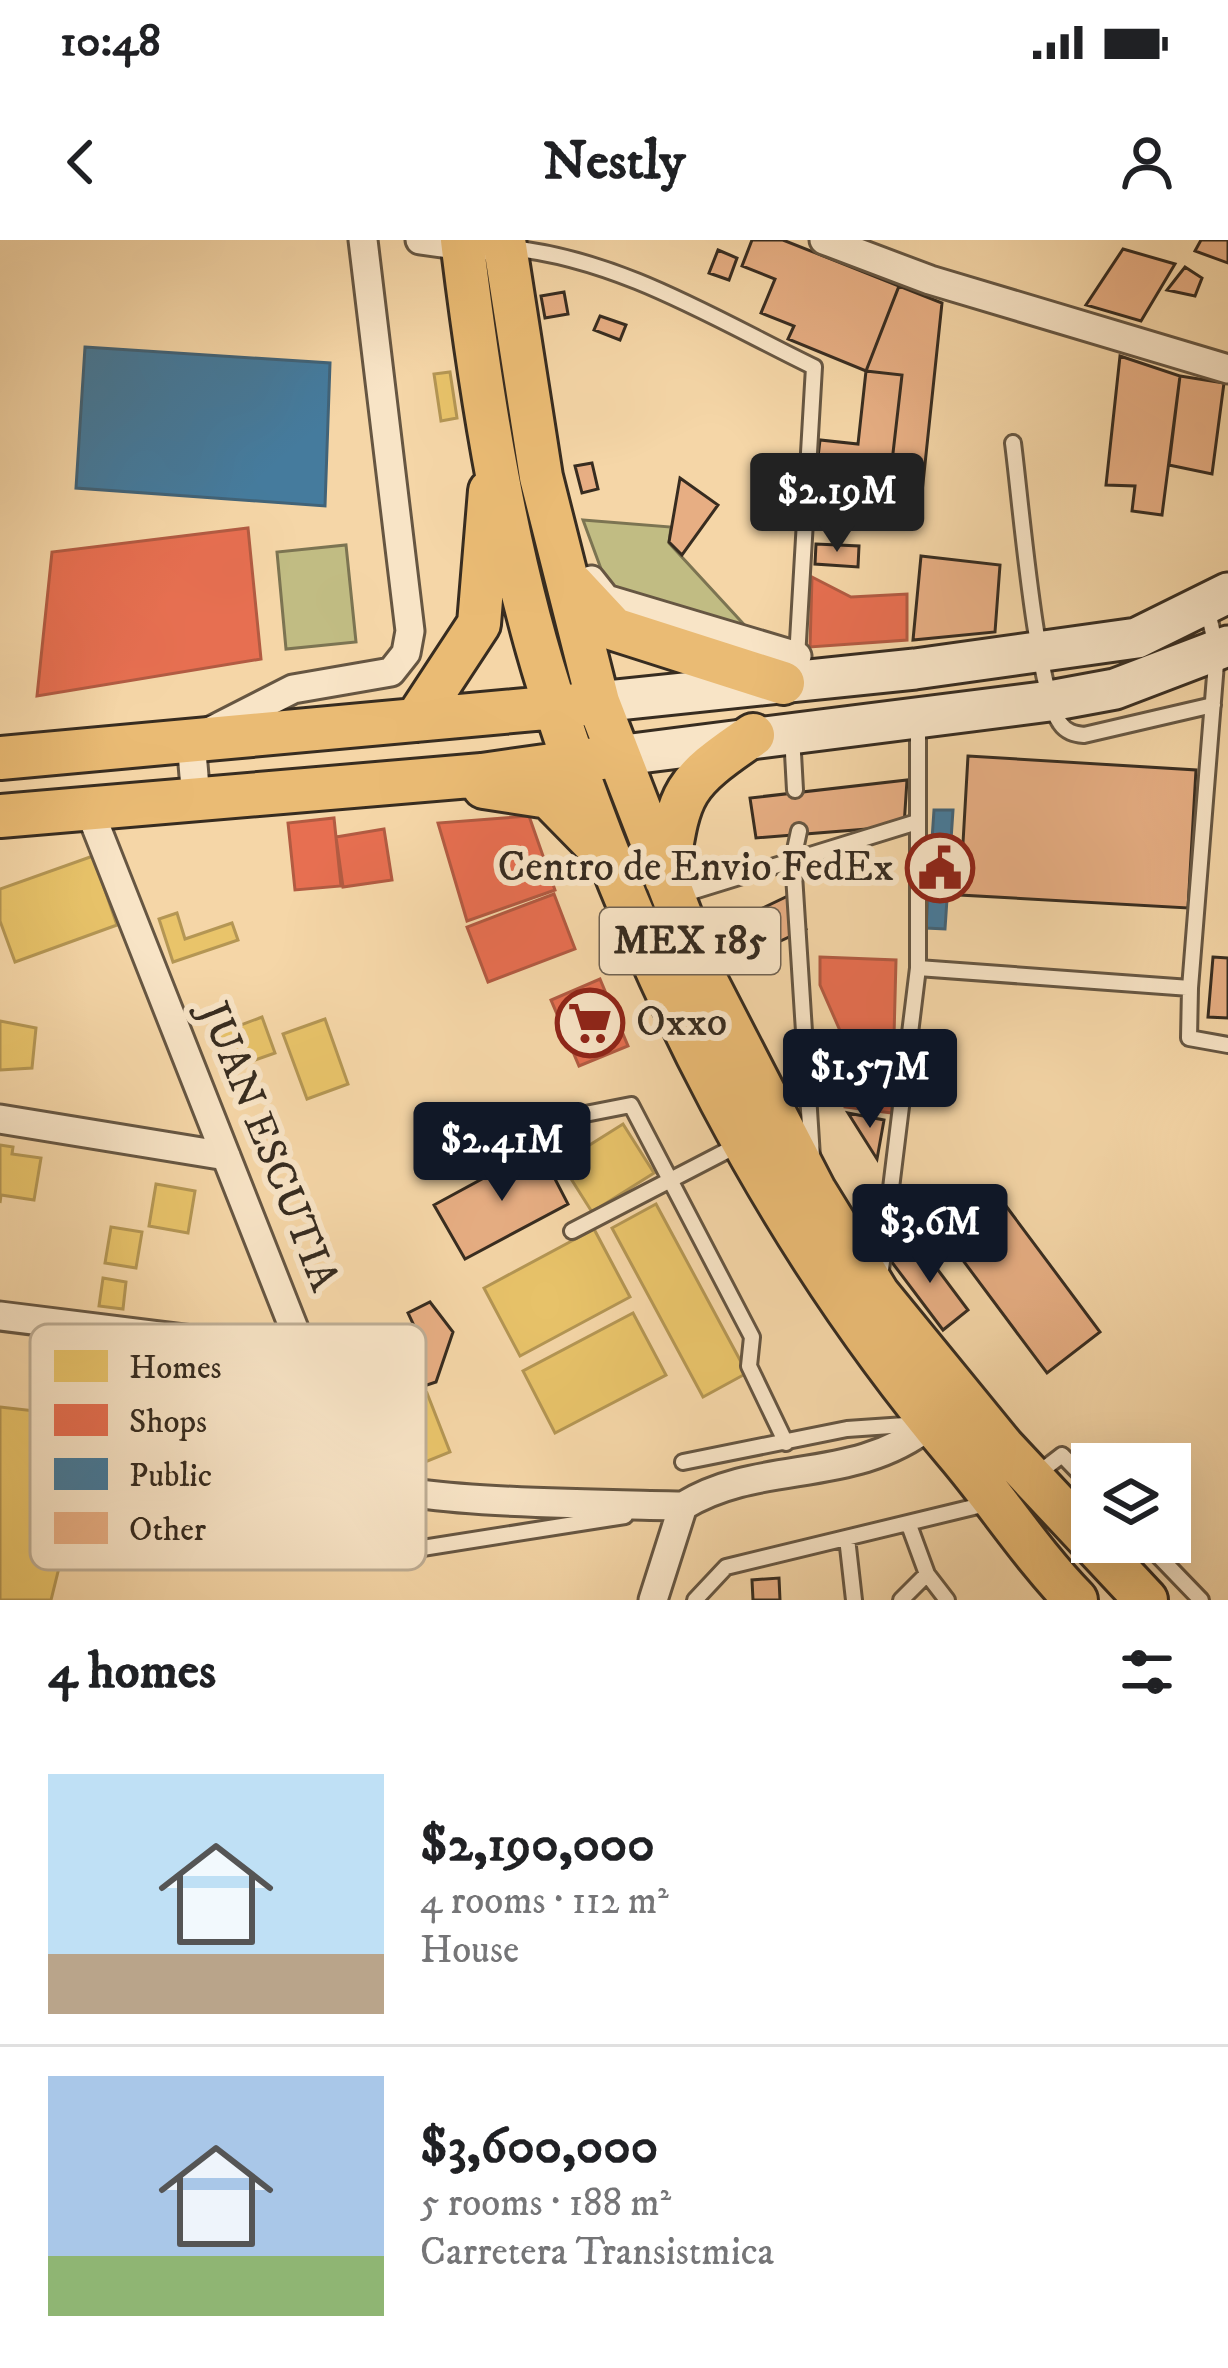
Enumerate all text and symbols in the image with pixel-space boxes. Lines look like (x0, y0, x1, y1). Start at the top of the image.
text: 10:48 (60, 14, 161, 70)
icon: back (48, 129, 114, 195)
text: Nestly (543, 129, 685, 196)
icon: person (1114, 129, 1180, 195)
pin: $2.19M (739, 453, 935, 555)
text: $2.19M (777, 467, 897, 516)
public building icon: Centro de Envio FedEx (905, 833, 975, 903)
place label: Centro de Envio FedEx (497, 842, 894, 894)
road number: MEX 185 (600, 908, 780, 974)
supermarket icon: Oxxo (555, 988, 625, 1058)
street label: JUAN ESCUTIA (185, 991, 350, 1300)
place label: Oxxo (636, 997, 727, 1049)
pin: $1.57M (772, 1029, 968, 1131)
text: $1.57M (810, 1043, 930, 1092)
pin: $2.41M (404, 1102, 600, 1204)
text: $2.41M (440, 1116, 564, 1165)
pin: $3.6M (846, 1184, 1014, 1286)
text: $3.6M (879, 1198, 981, 1247)
legend (30, 1324, 426, 1570)
text: Homes (129, 1348, 222, 1389)
text: Shops (129, 1402, 207, 1443)
map controls (1071, 1443, 1191, 1563)
button: layers (1071, 1443, 1191, 1563)
text: Public (129, 1456, 212, 1497)
text: Other (129, 1510, 207, 1551)
icon: filters (1114, 1639, 1180, 1705)
text: 4 homes (48, 1640, 216, 1704)
text: $2,190,000 (420, 1813, 655, 1877)
icon: home (144, 1822, 288, 1966)
text: 4 rooms · 112 m² (420, 1877, 669, 1926)
text: House (420, 1926, 519, 1975)
text: $3,600,000 (420, 2115, 658, 2179)
icon: home (144, 2124, 288, 2268)
text: 5 rooms · 188 m² (420, 2179, 671, 2228)
text: Carretera Transistmica (420, 2228, 774, 2277)

